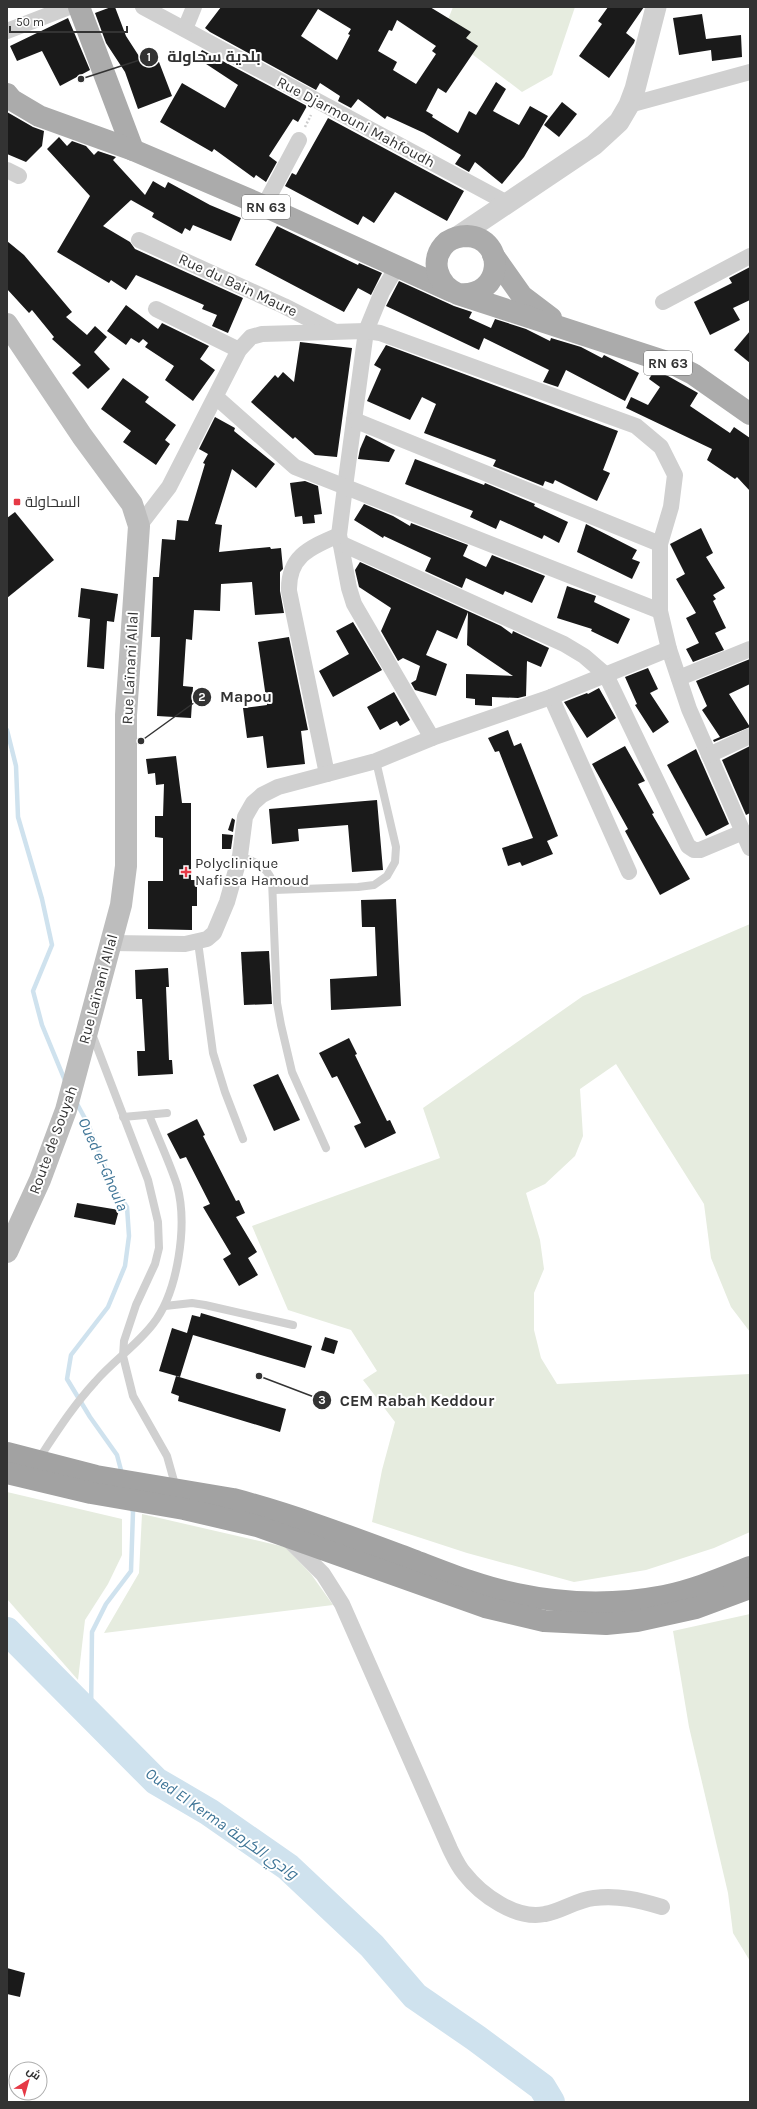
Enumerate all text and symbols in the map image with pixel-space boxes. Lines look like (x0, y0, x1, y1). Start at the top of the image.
scale bar (10, 8, 127, 34)
text: 50 m (16, 15, 44, 29)
callout: بلدية سحاولة (139, 43, 268, 71)
text: بلدية سحاولة (167, 47, 261, 66)
text: 1 (147, 50, 151, 64)
street label: Rue Djarmouni Mahfoudh (274, 73, 438, 171)
road number: RN 63 (242, 195, 290, 219)
street label: Rue du Bain Maure (176, 250, 300, 320)
road number: RN 63 (644, 351, 692, 375)
place label: السحاولة (25, 493, 81, 511)
marker: السحاولة (12, 497, 22, 507)
street label: Rue Laïnani Allal (118, 611, 142, 725)
callout: Mapou (192, 683, 280, 711)
text: Mapou (220, 687, 272, 706)
text: 2 (198, 690, 206, 704)
place label: Polyclinique Nafissa Hamoud (195, 854, 309, 889)
marker: Polyclinique Nafissa Hamoud (180, 866, 192, 878)
street label: Rue Laïnani Allal (75, 932, 121, 1046)
street label: Route de Souyah (25, 1083, 81, 1197)
water label: Oued el-Ghoula (74, 1114, 133, 1214)
callout: CEM Rabah Keddour (312, 1386, 503, 1414)
text: CEM Rabah Keddour (340, 1391, 495, 1410)
text: 3 (318, 1393, 326, 1407)
water label: Oued El Kerma وادي الكرمة (140, 1764, 303, 1886)
north arrow (8, 2061, 48, 2101)
text: ش (24, 2064, 43, 2083)

